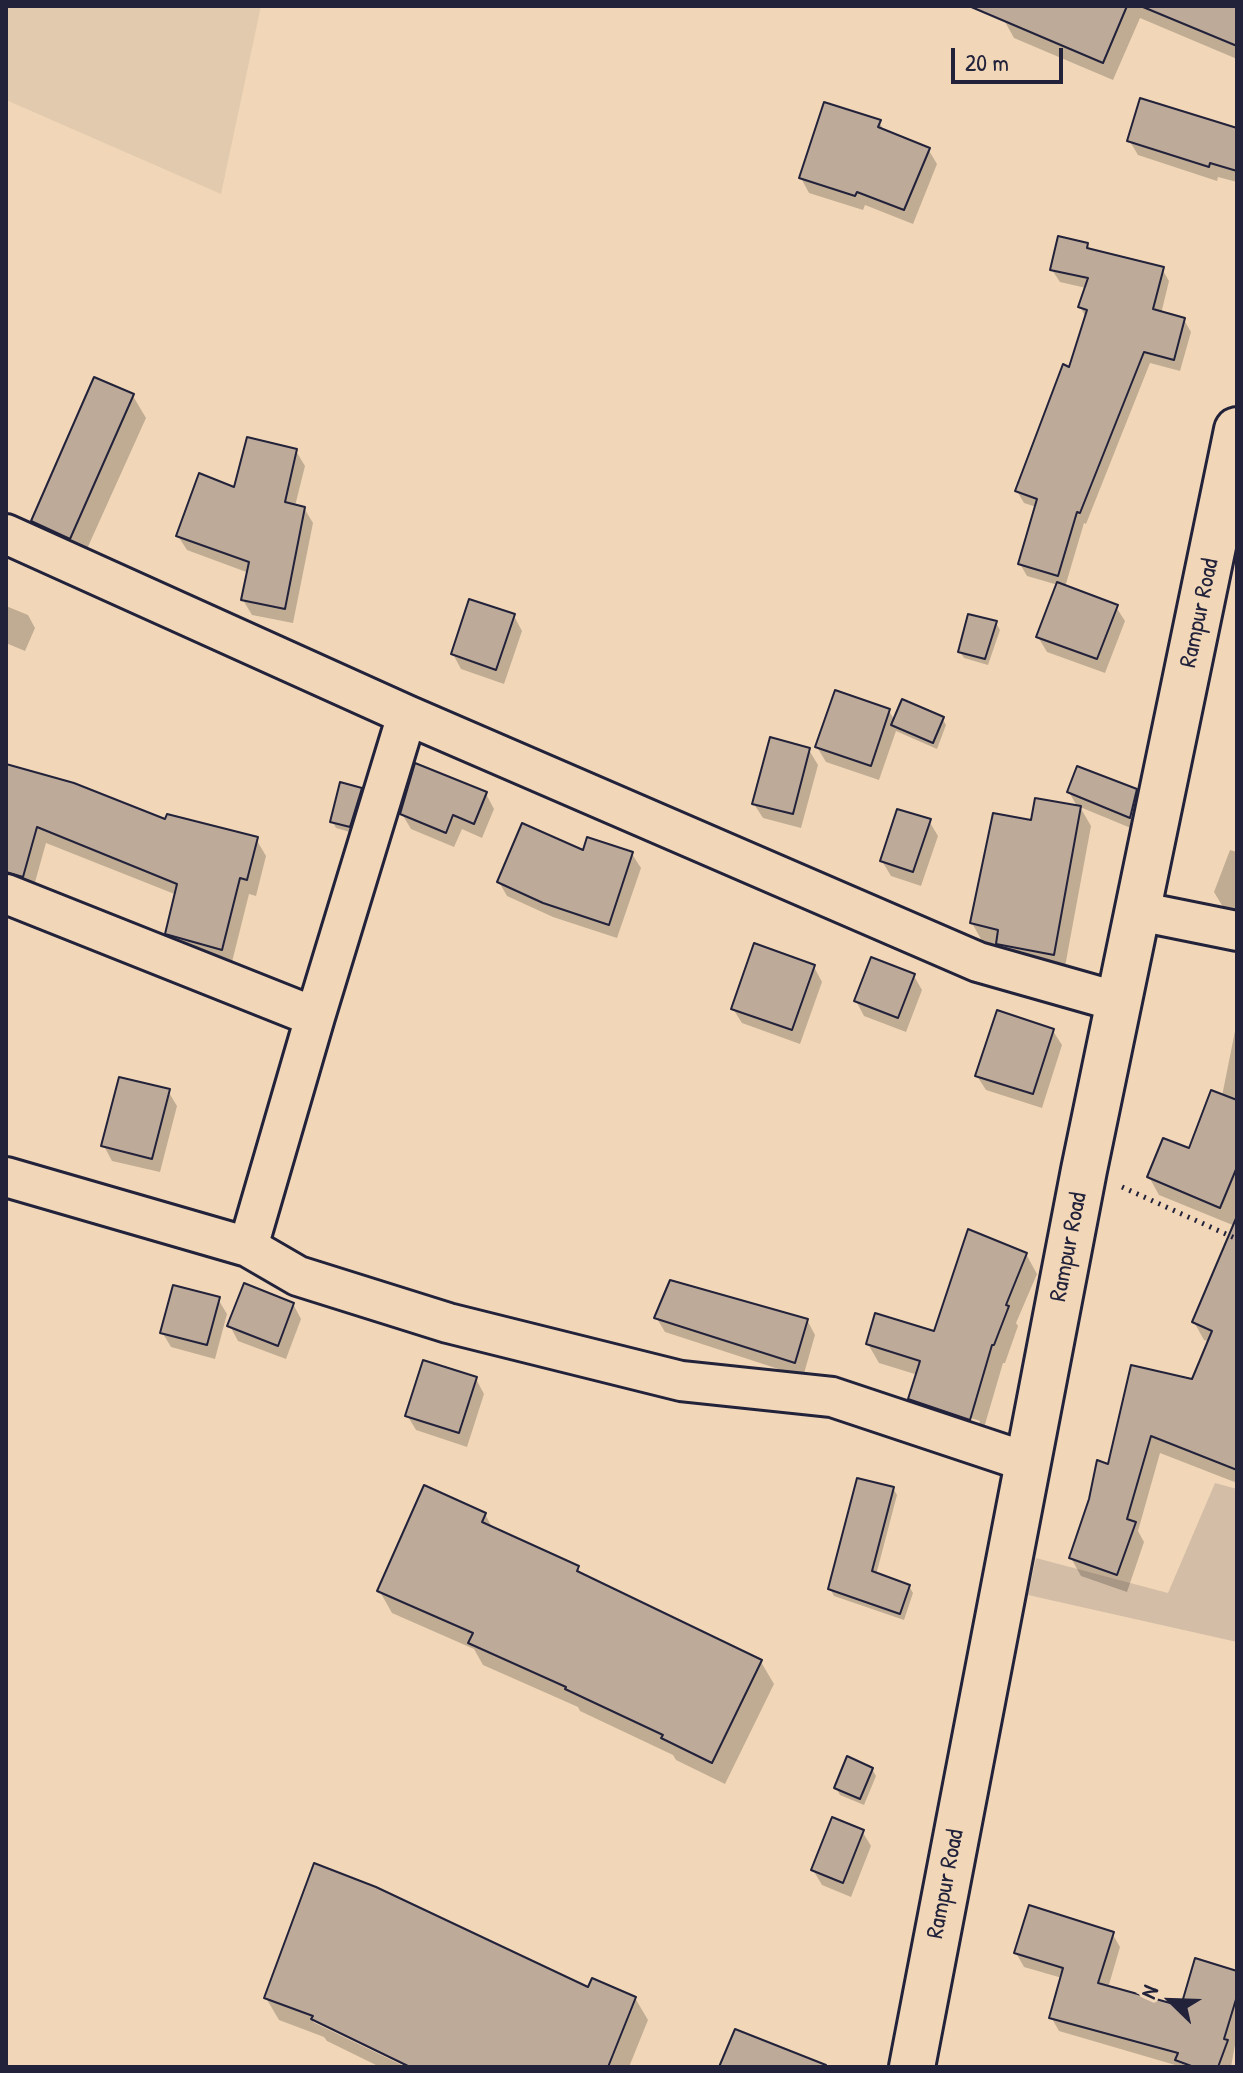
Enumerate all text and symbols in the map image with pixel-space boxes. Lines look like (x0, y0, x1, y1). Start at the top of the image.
scale bar (955, 32, 1067, 82)
text: 20 m (965, 46, 1009, 78)
street label: Rampur Road (1174, 556, 1226, 670)
street label: Rampur Road (1044, 1190, 1094, 1304)
street label: Rampur Road (921, 1827, 971, 1941)
north arrow (1131, 1961, 1211, 2041)
text: N (1133, 1980, 1165, 2003)

